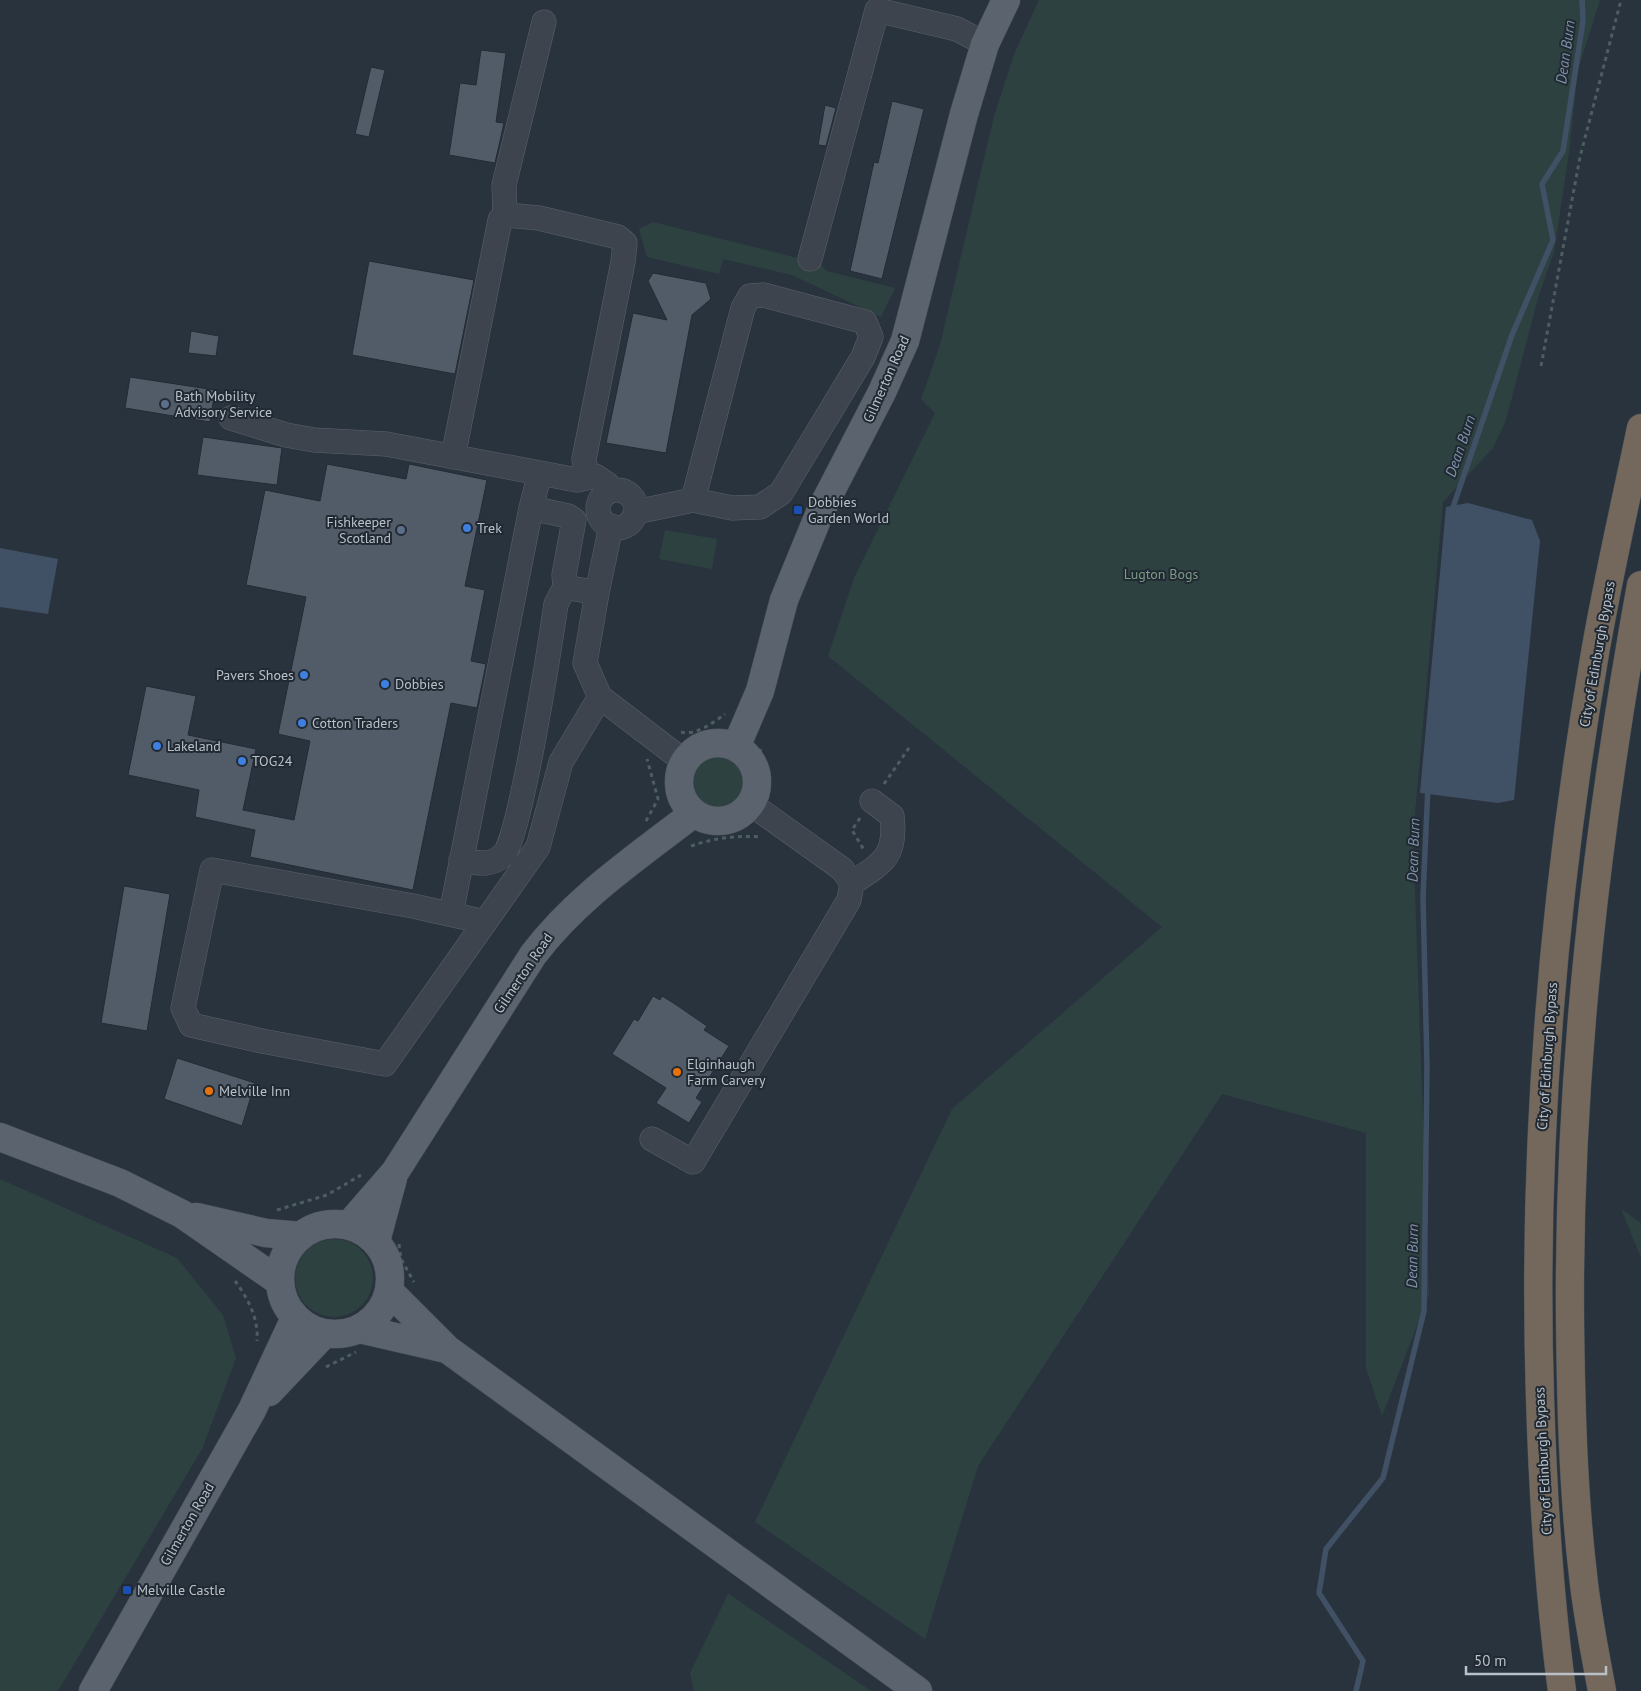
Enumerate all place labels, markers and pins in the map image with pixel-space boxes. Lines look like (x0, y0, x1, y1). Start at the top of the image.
place label: Bath Mobility Advisory Service (175, 387, 272, 421)
marker: Bath Mobility Advisory Service (159, 398, 171, 410)
place label: Dobbies Garden World (808, 493, 889, 527)
marker: Dobbies Garden World (792, 504, 804, 516)
place label: Fishkeeper Scotland (326, 513, 391, 547)
place label: Trek (477, 519, 502, 537)
marker: Trek (461, 522, 473, 534)
marker: Fishkeeper Scotland (395, 524, 407, 536)
place label: Pavers Shoes (216, 666, 294, 684)
marker: Pavers Shoes (298, 669, 310, 681)
place label: Dobbies (395, 675, 444, 693)
marker: Dobbies (379, 678, 391, 690)
place label: Cotton Traders (312, 714, 398, 732)
marker: Cotton Traders (296, 717, 308, 729)
place label: Lakeland (167, 737, 221, 755)
marker: Lakeland (151, 740, 163, 752)
place label: TOG24 (252, 752, 293, 770)
marker: TOG24 (236, 755, 248, 767)
place label: Elginhaugh Farm Carvery (687, 1055, 766, 1089)
marker: Elginhaugh Farm Carvery (671, 1066, 683, 1078)
place label: Melville Inn (219, 1082, 290, 1100)
marker: Melville Inn (203, 1085, 215, 1097)
place label: Melville Castle (137, 1581, 225, 1599)
marker: Melville Castle (121, 1584, 133, 1596)

